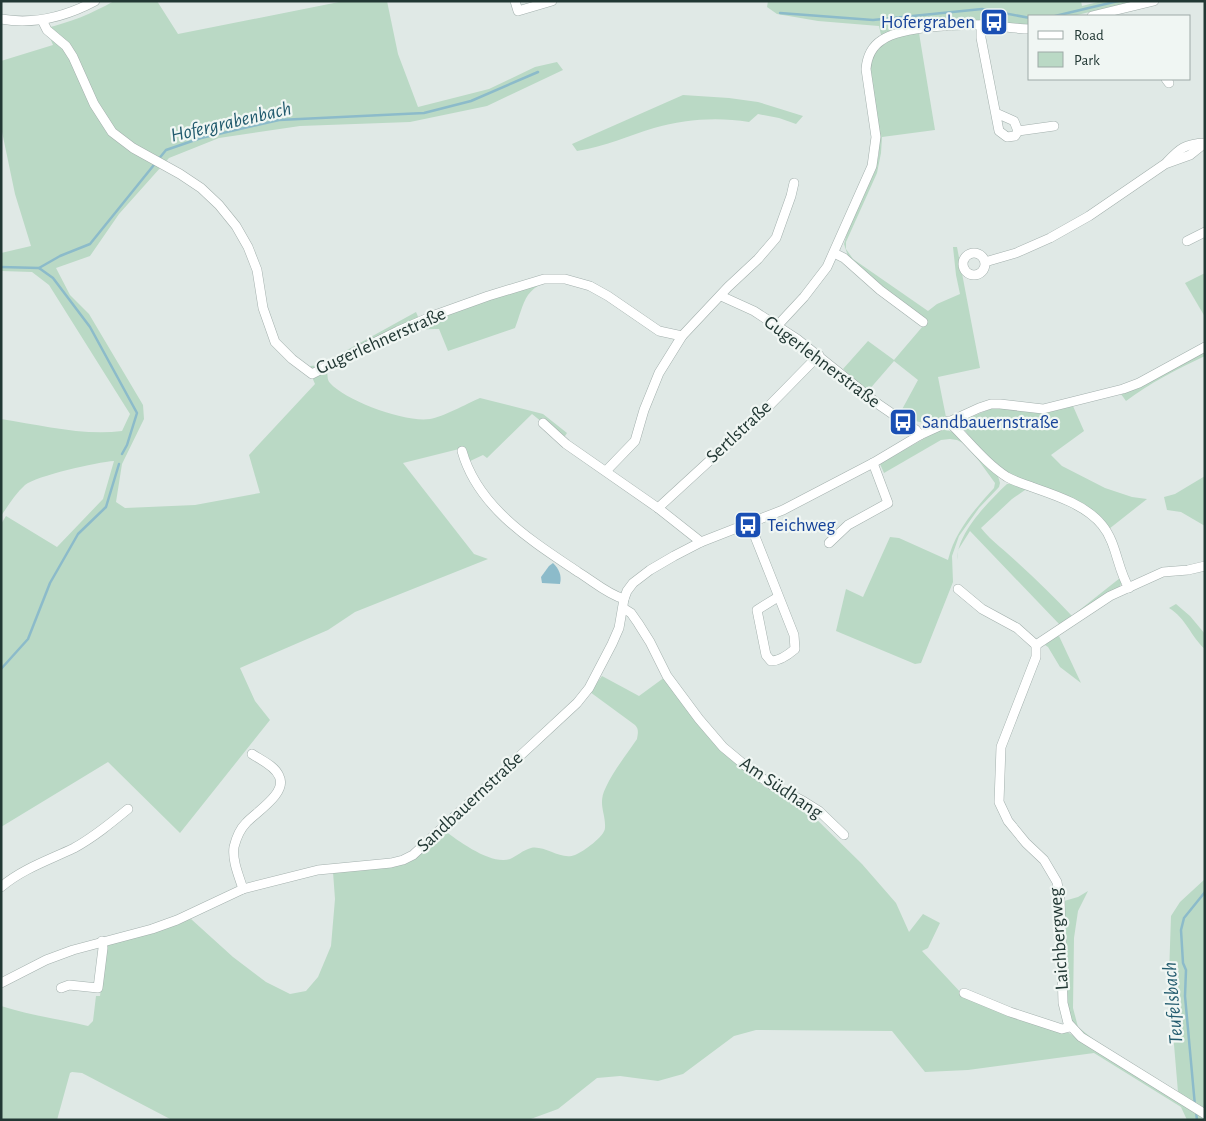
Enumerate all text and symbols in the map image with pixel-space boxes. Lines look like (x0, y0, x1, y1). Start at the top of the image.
bus stop icon: Hofergraben (979, 7, 1009, 37)
place label: Hofergraben (881, 13, 975, 32)
legend (1028, 15, 1191, 80)
text: Road (1074, 28, 1104, 43)
text: Park (1074, 53, 1100, 68)
water label: Hofergrabenbach (169, 98, 293, 146)
street label: Gugerlehnerstraße (313, 304, 449, 378)
street label: Gugerlehnerstraße (760, 312, 884, 412)
street label: Sertlstraße (703, 397, 775, 467)
bus stop icon: Sandbauernstraße (888, 407, 918, 437)
place label: Sandbauernstraße (922, 413, 1059, 432)
bus stop icon: Teichweg (733, 510, 763, 540)
place label: Teichweg (767, 516, 836, 535)
street label: Sandbauernstraße (413, 748, 527, 856)
street label: Am Südhang (736, 754, 826, 823)
street label: Laichbergweg (1046, 886, 1072, 991)
water label: Teufelsbach (1159, 961, 1187, 1045)

